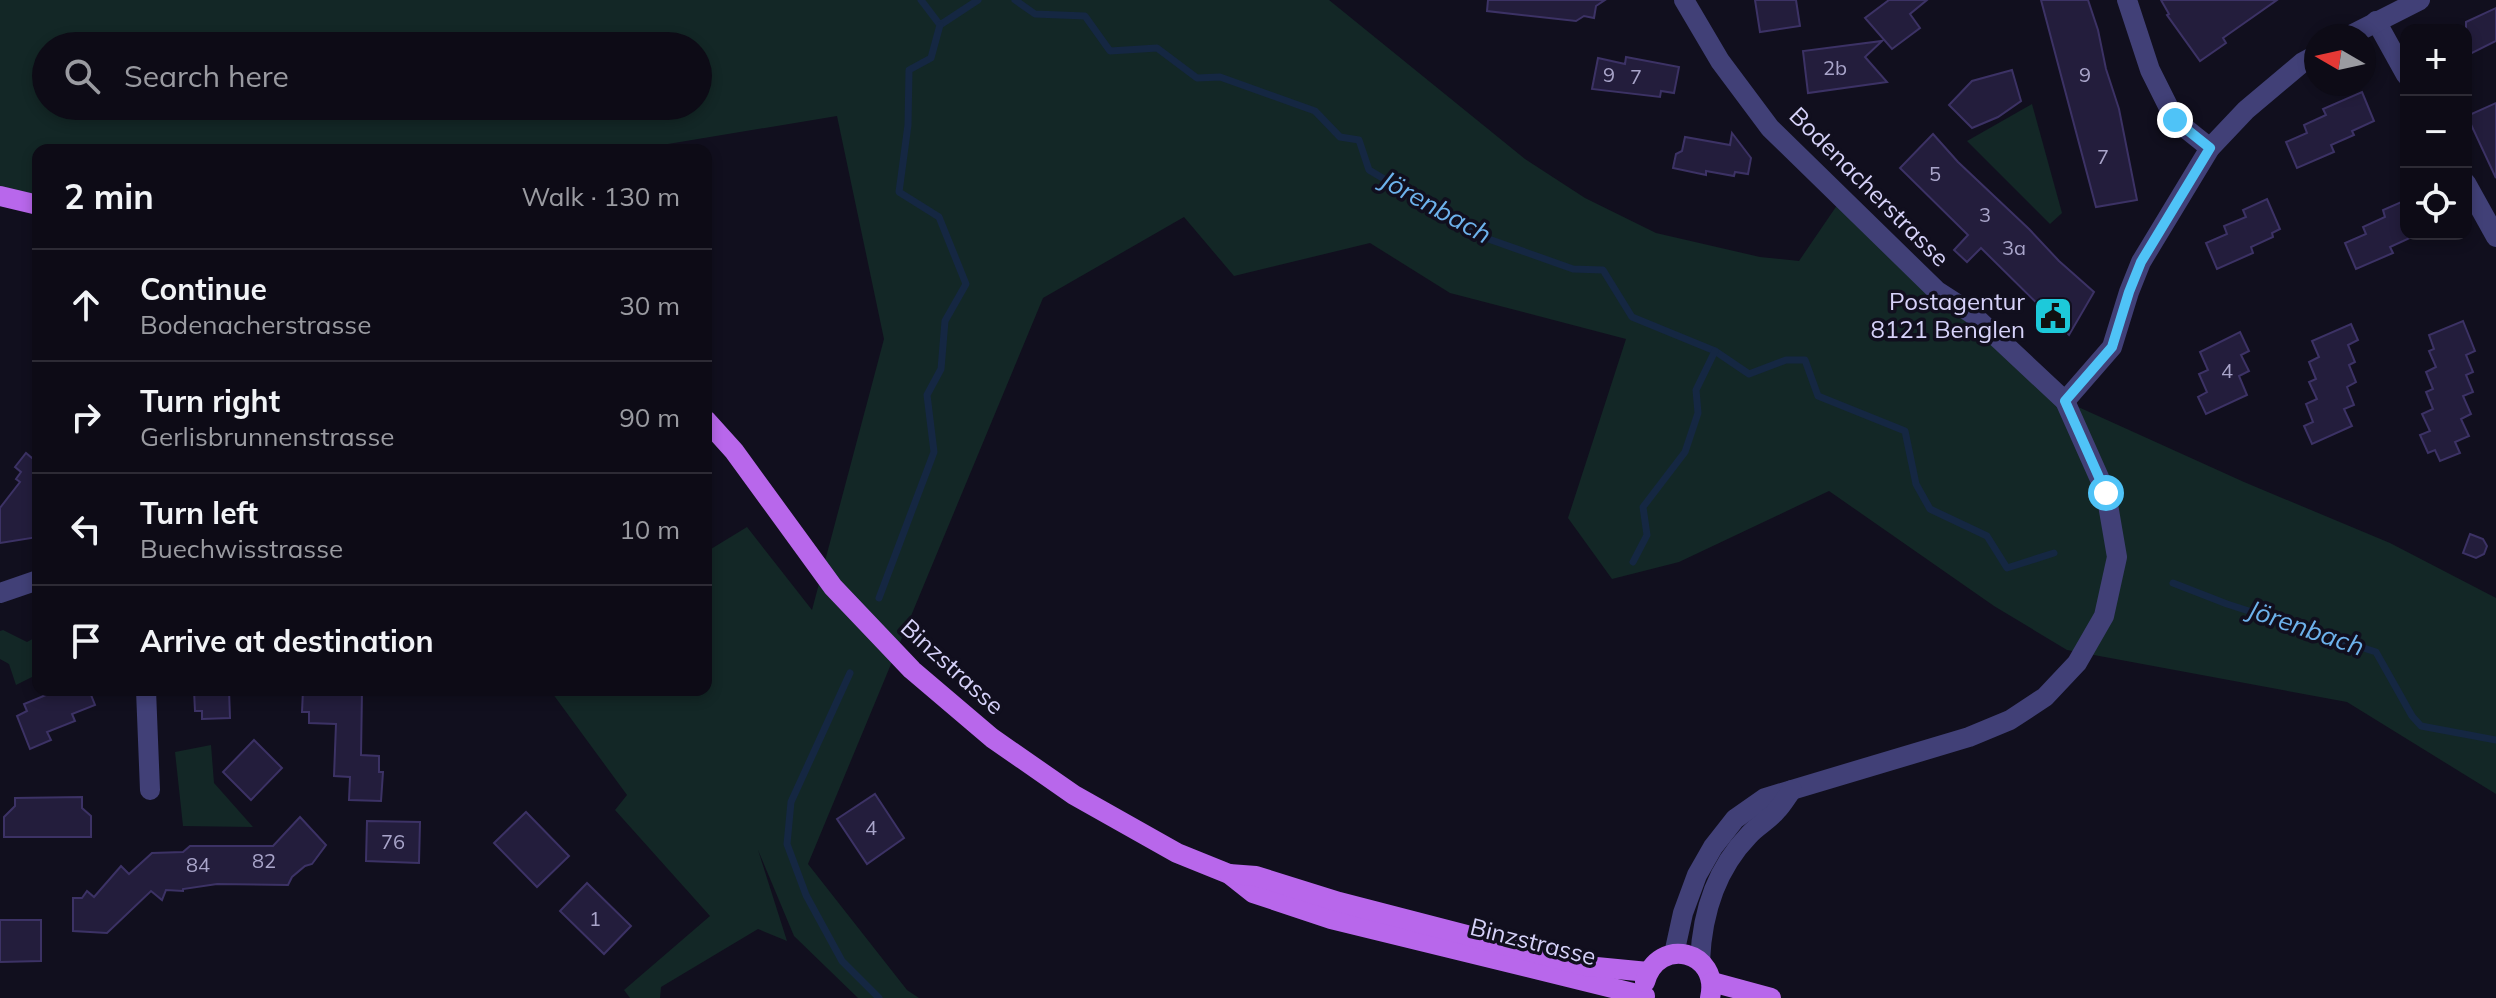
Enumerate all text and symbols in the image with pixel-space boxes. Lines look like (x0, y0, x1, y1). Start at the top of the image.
north arrow (2304, 24, 2376, 96)
map controls (2400, 24, 2472, 240)
button: + (2400, 24, 2472, 96)
search box (32, 32, 712, 120)
icon: search (60, 54, 104, 98)
house number: 2b (1823, 55, 1847, 80)
text: Search here (124, 57, 289, 95)
house number: 9 (1603, 62, 1615, 87)
house number: 9 (2079, 62, 2091, 87)
house number: 7 (1630, 64, 1642, 89)
button: − (2400, 96, 2472, 168)
street label: Bodenacherstrasse (1784, 100, 1956, 272)
route end (2157, 102, 2193, 138)
house number: 7 (2097, 144, 2109, 169)
house number: 5 (1929, 161, 1941, 186)
water label: Jörenbach (1373, 162, 1497, 250)
button: locate (2400, 168, 2472, 240)
text: 2 min (64, 175, 154, 218)
text: Walk · 130 m (521, 180, 680, 213)
house number: 3 (1979, 202, 1991, 227)
house number: 3a (2002, 235, 2026, 260)
text: Continue (140, 270, 267, 308)
icon: ahead (64, 283, 108, 327)
place label: Postagentur 8121 Benglen (1870, 286, 2025, 344)
text: 30 m (619, 289, 680, 322)
public building icon: Postagentur 8121 Benglen (2032, 295, 2074, 337)
text: Bodenacherstrasse (140, 308, 371, 341)
house number: 4 (2221, 358, 2233, 383)
text: Turn right (140, 382, 280, 420)
icon: right (64, 395, 108, 439)
text: 90 m (619, 401, 680, 434)
text: Gerlisbrunnenstrasse (140, 420, 394, 453)
route start (2088, 475, 2124, 511)
text: Turn left (140, 494, 258, 532)
icon: left (64, 507, 108, 551)
text: 10 m (619, 513, 680, 546)
text: Buechwisstrasse (140, 532, 343, 565)
water label: Jörenbach (2242, 592, 2369, 663)
street label: Binzstrasse (895, 612, 1010, 720)
icon: arrive (64, 619, 108, 663)
text: Arrive at destination (140, 622, 434, 660)
house number: 4 (865, 815, 877, 840)
house number: 76 (381, 829, 405, 854)
house number: 82 (252, 848, 276, 873)
house number: 84 (186, 852, 210, 877)
house number: 1 (589, 906, 601, 931)
street label: Binzstrasse (1467, 911, 1599, 971)

